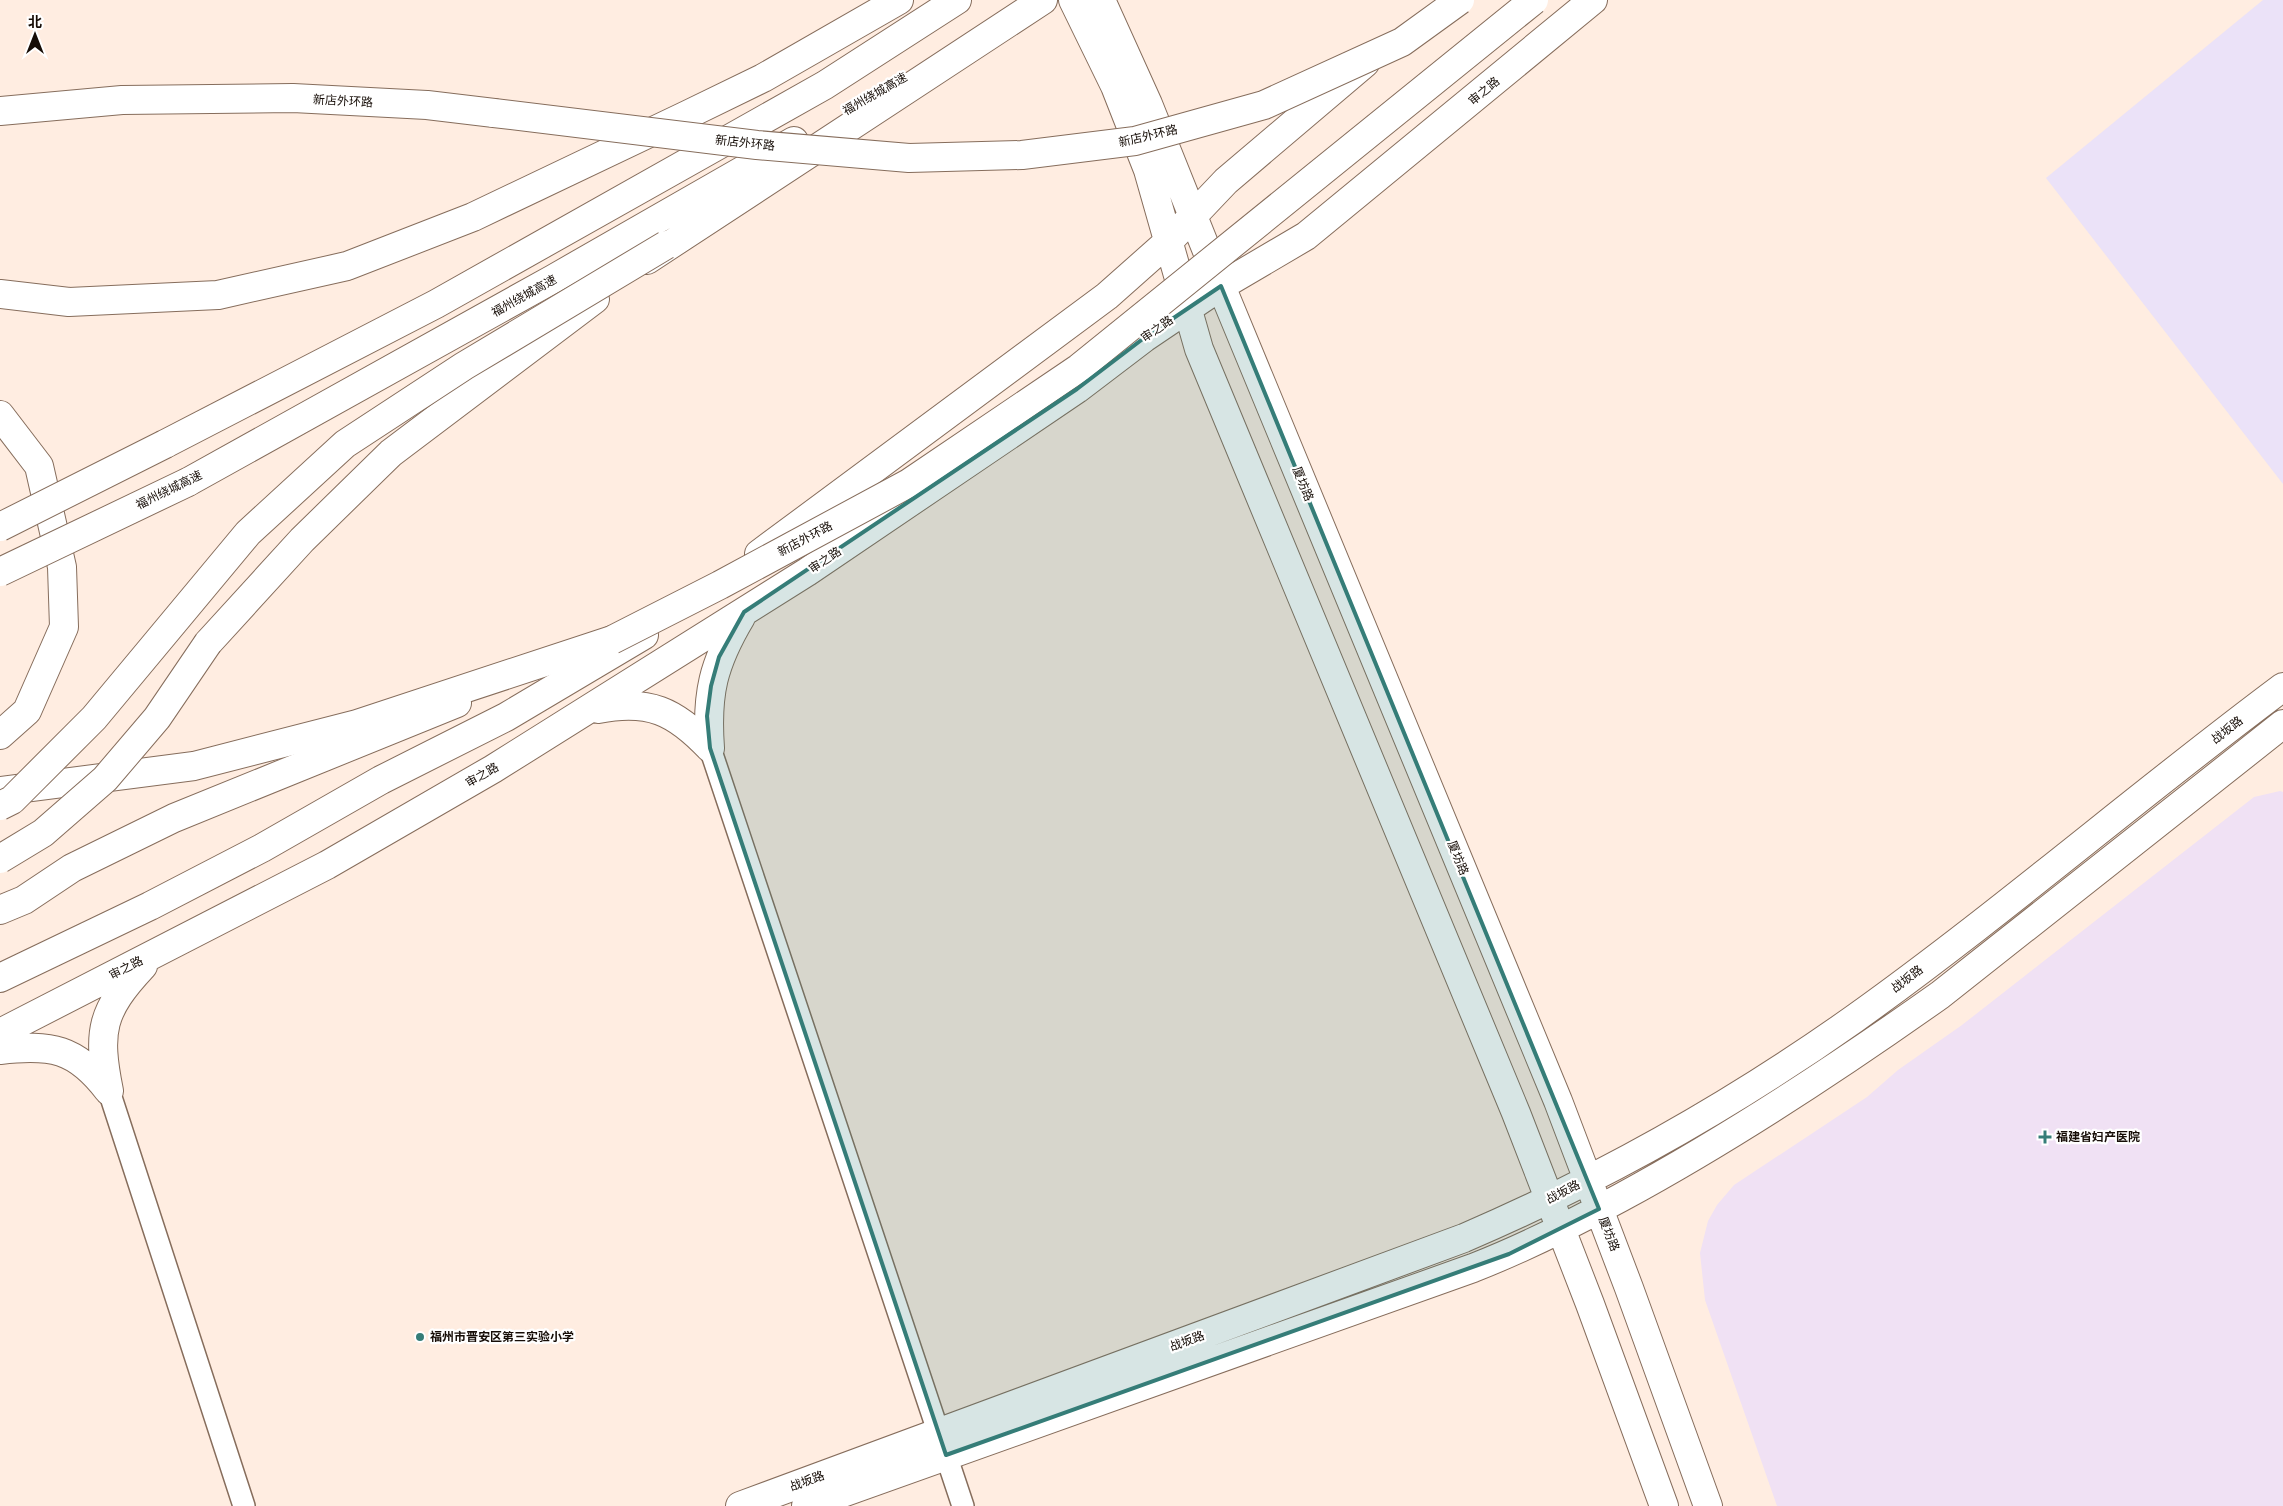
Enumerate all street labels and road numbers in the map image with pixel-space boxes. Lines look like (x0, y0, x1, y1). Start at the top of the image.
street label: 福州绕城高速 (840, 70, 910, 118)
street label: 审之路 (1466, 74, 1502, 108)
street label: 新店外环路 (313, 92, 373, 110)
street label: 新店外环路 (1117, 122, 1179, 150)
street label: 新店外环路 (714, 133, 776, 153)
street label: 福州绕城高速 (489, 272, 559, 320)
street label: 审之路 (1138, 313, 1176, 345)
street label: 厦坊路 (1290, 465, 1316, 503)
street label: 福州绕城高速 (134, 468, 204, 512)
street label: 新店外环路 (775, 519, 835, 559)
street label: 审之路 (806, 544, 844, 576)
street label: 战坂路 (2209, 713, 2245, 747)
street label: 审之路 (463, 760, 501, 790)
street label: 厦坊路 (1445, 839, 1471, 877)
street label: 审之路 (107, 954, 145, 982)
street label: 战坂路 (1888, 963, 1926, 995)
street label: 战坂路 (1544, 1178, 1582, 1206)
street label: 厦坊路 (1596, 1215, 1622, 1253)
street label: 战坂路 (1168, 1328, 1206, 1354)
street label: 战坂路 (788, 1468, 826, 1494)

